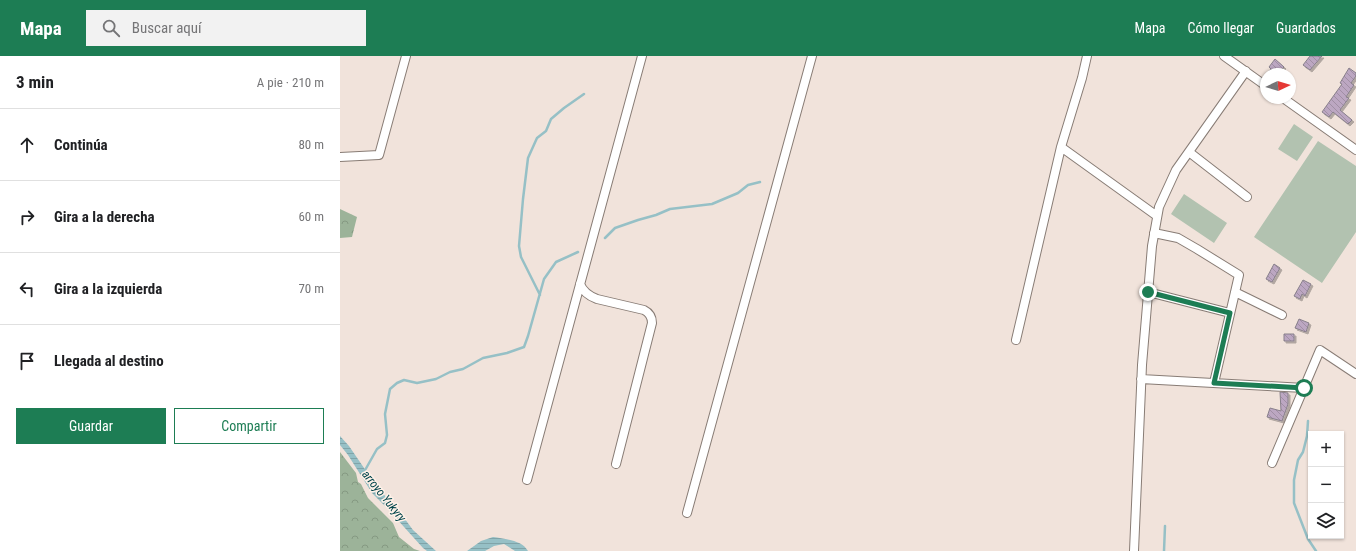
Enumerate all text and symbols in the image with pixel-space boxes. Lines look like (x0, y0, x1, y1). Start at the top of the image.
search box (86, 10, 366, 46)
text: Mapa (20, 17, 62, 40)
icon: search (100, 17, 122, 39)
text: Buscar aquí (132, 19, 202, 37)
text: Mapa (1135, 20, 1166, 36)
text: Cómo llegar (1188, 20, 1254, 36)
text: Guardados (1276, 20, 1336, 36)
north arrow (1260, 68, 1296, 104)
text: 3 min (16, 72, 54, 92)
text: A pie · 210 m (257, 75, 324, 90)
icon: ahead (16, 134, 38, 156)
text: Continúa (54, 136, 108, 154)
text: 80 m (298, 137, 324, 152)
icon: right (16, 206, 38, 228)
text: Gira a la derecha (54, 208, 155, 226)
text: 60 m (298, 209, 324, 224)
icon: left (16, 278, 38, 300)
text: Gira a la izquierda (54, 280, 162, 298)
text: 70 m (298, 281, 324, 296)
route end (1139, 283, 1157, 301)
icon: arrive (16, 350, 38, 372)
text: Llegada al destino (54, 352, 164, 370)
route start (1295, 379, 1313, 397)
button: Guardar (16, 408, 166, 444)
button: Compartir (174, 408, 324, 444)
map controls (1308, 431, 1344, 539)
button: + (1308, 431, 1344, 467)
button: − (1308, 467, 1344, 503)
water label: arroyo Yukyry (359, 468, 410, 525)
button: layers (1308, 503, 1344, 539)

